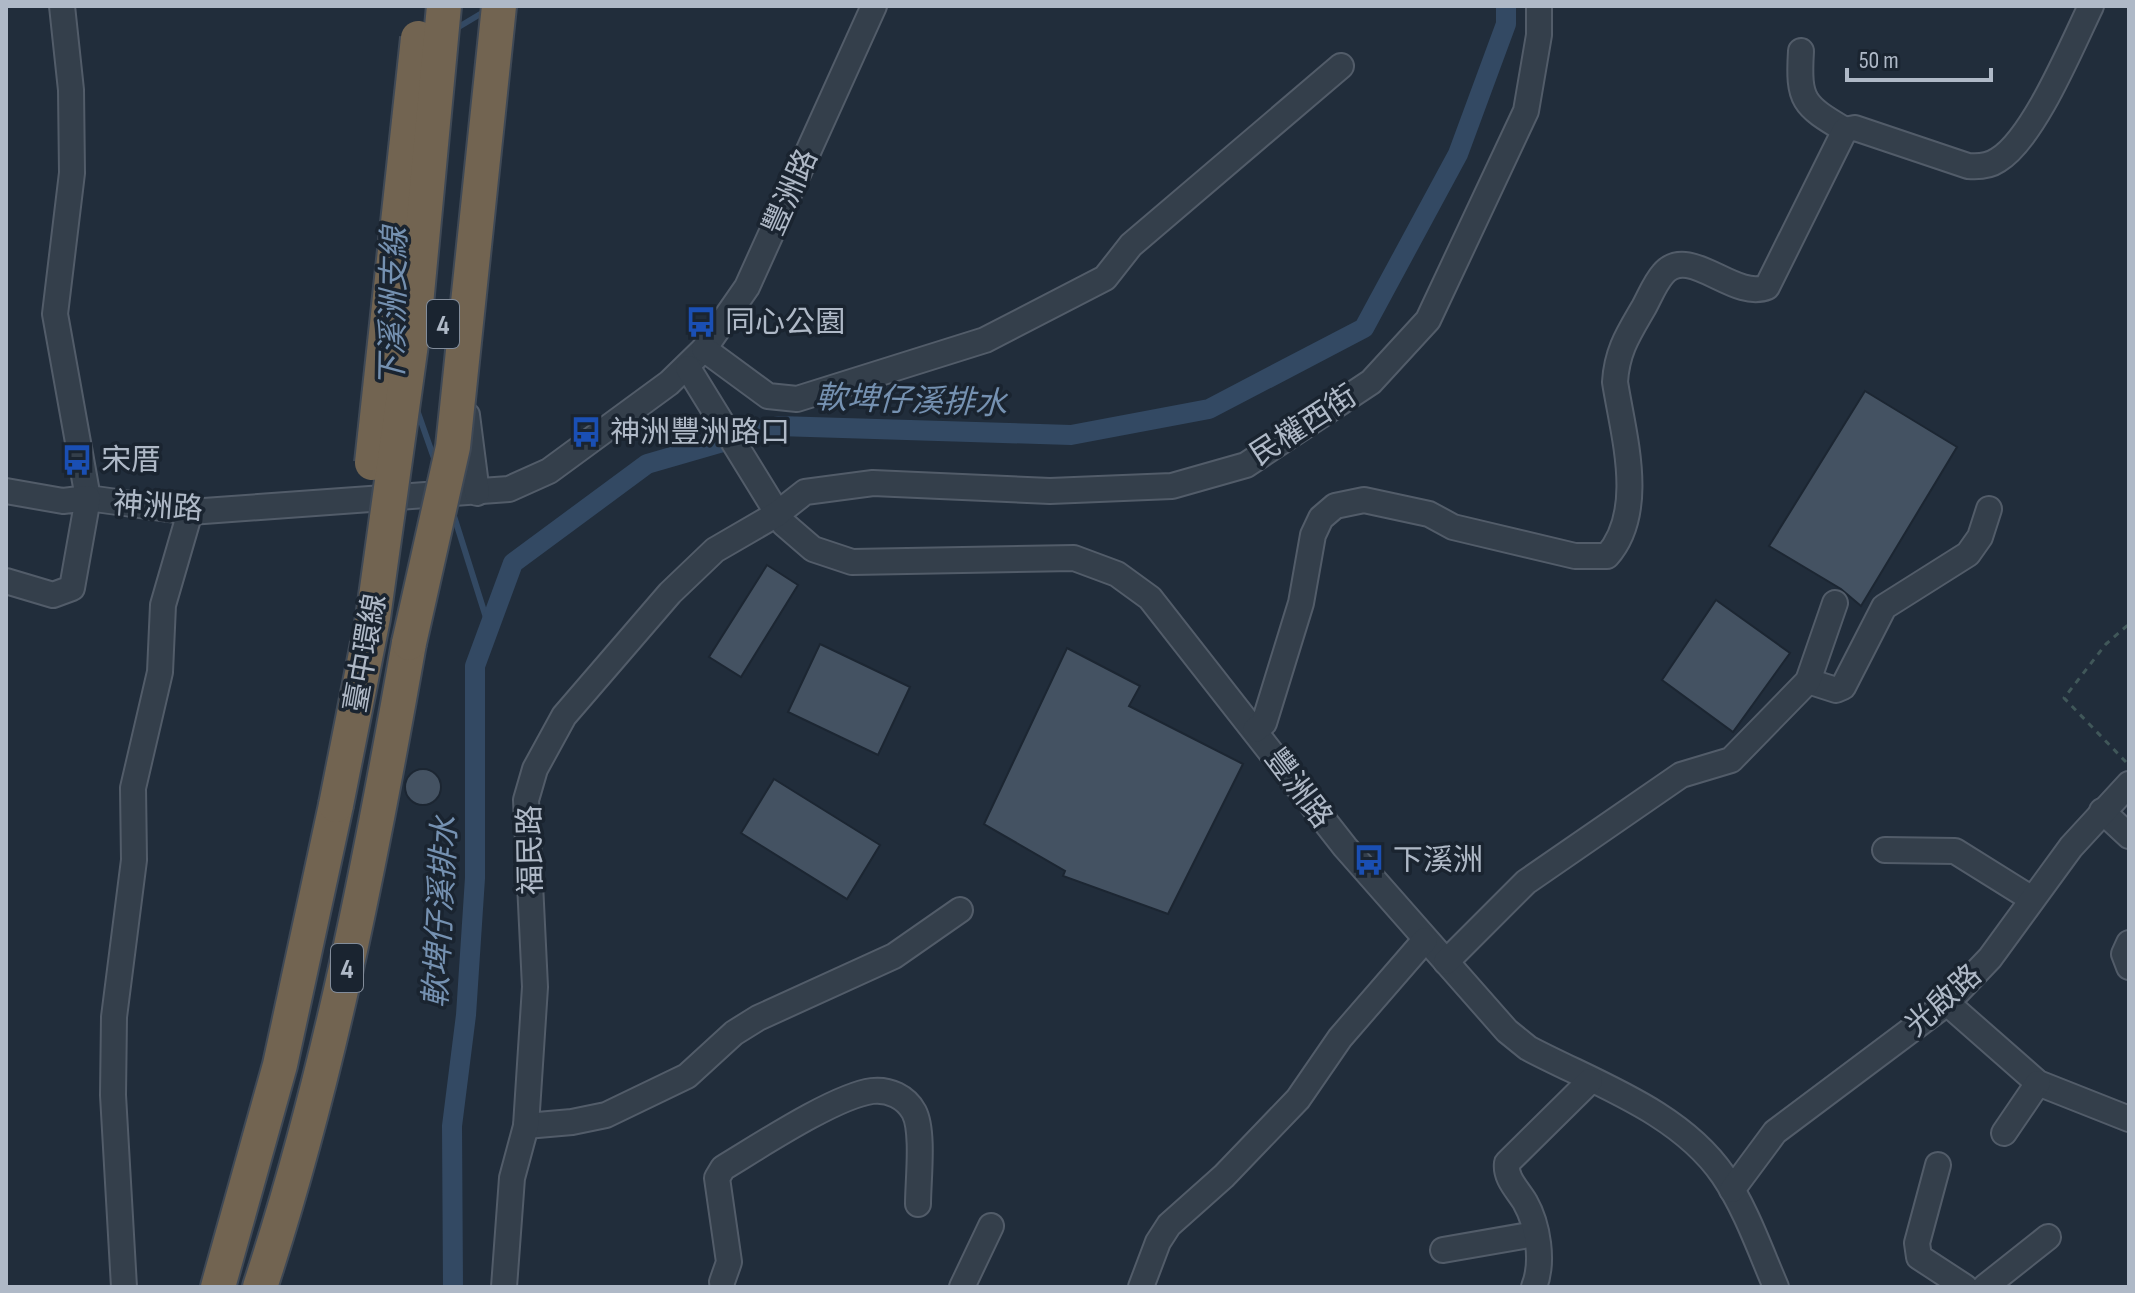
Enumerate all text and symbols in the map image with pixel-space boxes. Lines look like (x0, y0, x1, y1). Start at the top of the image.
scale bar (1847, 32, 1991, 82)
text: 50 m (1859, 46, 1899, 75)
street label: 豐洲路 (756, 144, 826, 241)
water label: 下溪洲支線 (374, 224, 415, 387)
road number: 4 (427, 300, 459, 348)
bus stop icon: 同心公園 (684, 305, 718, 339)
place label: 同心公園 (725, 305, 845, 341)
street label: 民權西街 (1243, 378, 1364, 474)
water label: 軟埤仔溪排水 (814, 379, 1010, 424)
bus stop icon: 神洲豐洲路口 (569, 415, 603, 449)
place label: 神洲豐洲路口 (610, 415, 790, 451)
bus stop icon: 宋厝 (60, 443, 94, 477)
place label: 宋厝 (101, 443, 161, 479)
street label: 神洲路 (112, 486, 204, 528)
street label: 臺中環線 (338, 591, 394, 715)
street label: 豐洲路 (1257, 742, 1340, 835)
street label: 福民路 (512, 805, 550, 895)
water label: 軟埤仔溪排水 (417, 813, 466, 1009)
bus stop icon: 下溪洲 (1352, 843, 1386, 877)
place label: 下溪洲 (1393, 843, 1483, 879)
road number: 4 (331, 944, 363, 992)
street label: 光啟路 (1898, 957, 1989, 1044)

